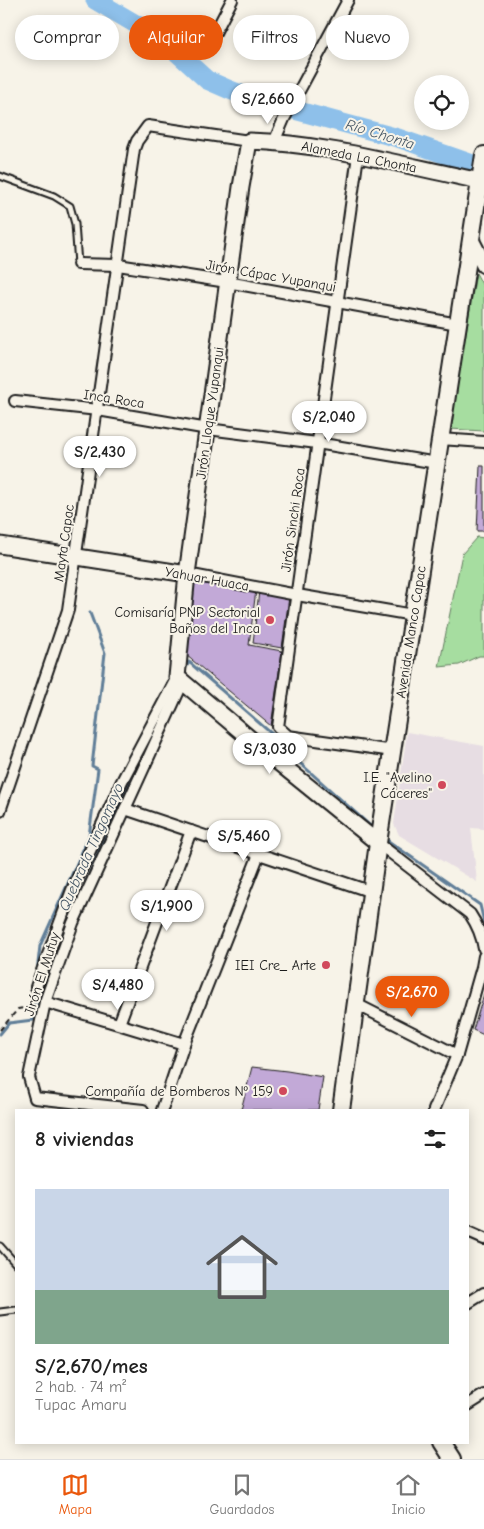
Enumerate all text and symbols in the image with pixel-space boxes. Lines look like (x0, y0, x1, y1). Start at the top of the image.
chip: Comprar (15, 15, 119, 60)
chip: Alquilar (129, 15, 223, 60)
chip: Filtros (233, 15, 316, 60)
chip: Nuevo (326, 15, 409, 60)
map controls (414, 75, 469, 130)
button: locate (414, 75, 469, 130)
pin: S/2,660 (222, 82, 314, 125)
text: S/2,660 (242, 90, 294, 108)
water label: Río Chonta (343, 115, 417, 153)
street label: Alameda La Chonta (300, 137, 418, 177)
street label: Jirón Cápac Yupanqui (205, 256, 337, 296)
street label: Jirón Lloque Yupanqui (192, 346, 228, 480)
street label: Inca Roca (82, 386, 146, 412)
pin: S/2,040 (283, 400, 375, 443)
text: S/2,040 (303, 408, 355, 426)
pin: S/2,430 (54, 436, 146, 478)
text: S/2,430 (74, 443, 126, 461)
street label: Jirón Sinchi Roca (277, 467, 309, 573)
street label: Mayta Capac (50, 503, 78, 583)
street label: Yahuar Huaca (164, 563, 250, 595)
street label: Avenida Manco Capac (392, 564, 430, 699)
place label: Comisaría PNP Sectorial Baños del Inca (114, 604, 260, 637)
marker: Comisaría PNP Sectorial Baños del Inca (264, 614, 276, 626)
pin: S/3,030 (224, 732, 316, 775)
text: S/3,030 (244, 740, 296, 758)
place label: I.E. "Avelino Cáceres" (363, 769, 432, 802)
marker: I.E. "Avelino Cáceres" (436, 779, 448, 791)
water label: Quebrada Tingomayo (55, 780, 127, 914)
pin: S/5,460 (198, 820, 290, 862)
text: S/5,460 (218, 827, 270, 845)
pin: S/1,900 (121, 890, 213, 932)
text: S/1,900 (141, 897, 193, 915)
street label: Jirón El Mutuy (20, 929, 64, 1018)
place label: IEI Cre_ Arte (235, 957, 316, 974)
marker: IEI Cre_ Arte (320, 959, 332, 971)
pin: S/4,480 (72, 968, 164, 1011)
text: S/4,480 (92, 976, 144, 994)
pin: S/2,670 (366, 976, 458, 1018)
text: S/2,670 (386, 983, 438, 1001)
place label: Compañía de Bomberos Nº 159 (85, 1083, 273, 1100)
marker: Compañía de Bomberos Nº 159 (277, 1085, 289, 1097)
icon: filters (421, 1125, 449, 1153)
text: 8 viviendas (35, 1127, 134, 1151)
icon: home (197, 1222, 287, 1312)
text: S/2,670/mes (35, 1354, 148, 1378)
text: 2 hab. · 74 m² (35, 1378, 126, 1396)
text: Tupac Amaru (35, 1396, 127, 1414)
tab: Mapa (59, 1471, 92, 1518)
tab: Guardados (210, 1471, 274, 1518)
tab: Inicio (392, 1471, 425, 1518)

